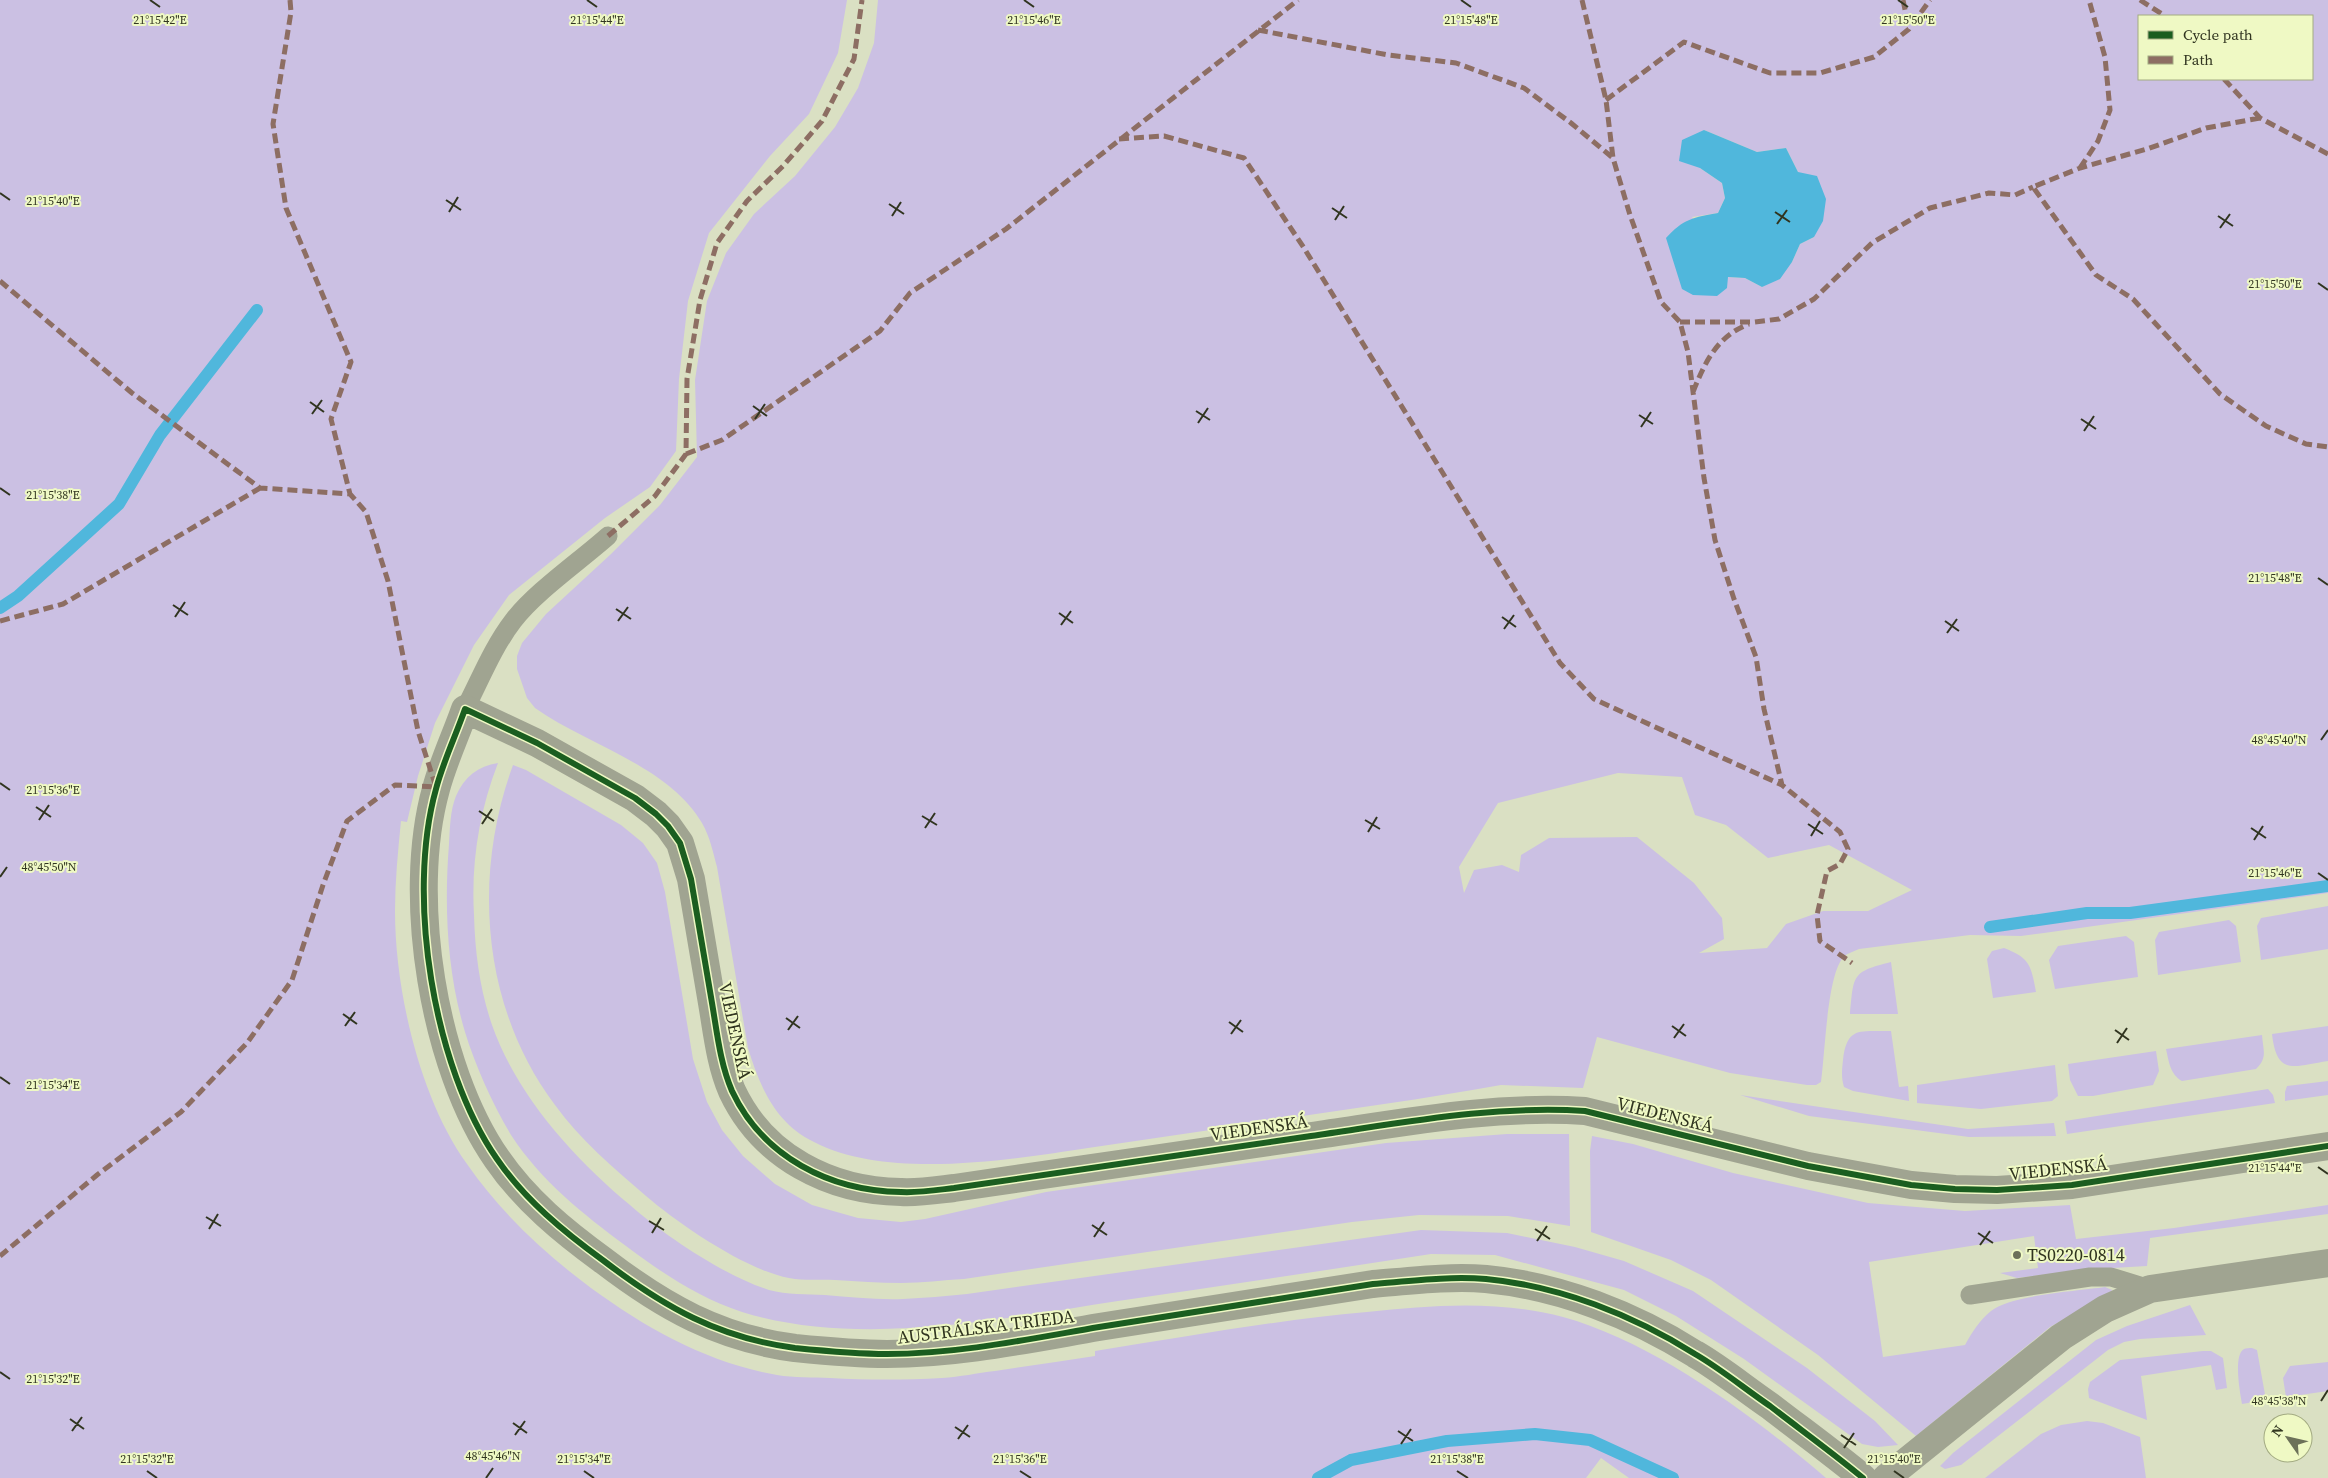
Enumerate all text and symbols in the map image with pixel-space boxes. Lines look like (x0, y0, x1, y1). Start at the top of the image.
text: 21°15'42"E (133, 12, 187, 28)
text: 21°15'44"E (570, 12, 624, 28)
text: 21°15'46"E (1007, 12, 1061, 28)
text: 21°15'48"E (1444, 12, 1498, 28)
text: 21°15'50"E (1881, 12, 1935, 28)
legend (2138, 15, 2313, 80)
text: Cycle path (2183, 24, 2253, 45)
text: Path (2183, 49, 2213, 70)
text: 21°15'40"E (26, 193, 80, 209)
text: 21°15'50"E (2248, 276, 2302, 292)
text: 21°15'38"E (26, 487, 80, 503)
text: 21°15'48"E (2248, 570, 2302, 586)
text: 48°45'40"N (2251, 732, 2307, 748)
text: 21°15'36"E (26, 782, 80, 798)
text: 48°45'50"N (21, 859, 77, 875)
text: 21°15'46"E (2248, 865, 2302, 881)
street label: VIEDENSKÁ (713, 980, 758, 1082)
text: 21°15'34"E (26, 1077, 80, 1093)
street label: VIEDENSKÁ (1614, 1090, 1716, 1139)
street label: VIEDENSKÁ (1208, 1108, 1310, 1147)
street label: VIEDENSKÁ (2007, 1151, 2109, 1186)
text: 21°15'44"E (2248, 1160, 2302, 1176)
place label: TS0220-0814 (2027, 1242, 2125, 1267)
marker: TS0220-0814 (2011, 1249, 2023, 1261)
street label: AUSTRÁLSKA TRIEDA (896, 1303, 1076, 1350)
text: 21°15'32"E (26, 1371, 80, 1387)
text: 48°45'38"N (2251, 1393, 2307, 1409)
north arrow (2263, 1413, 2313, 1463)
text: N (2266, 1421, 2288, 1441)
text: 48°45'46"N (465, 1448, 521, 1464)
text: 21°15'32"E (120, 1451, 174, 1467)
text: 21°15'34"E (557, 1451, 611, 1467)
text: 21°15'36"E (993, 1451, 1047, 1467)
text: 21°15'38"E (1430, 1451, 1484, 1467)
text: 21°15'40"E (1867, 1451, 1921, 1467)

